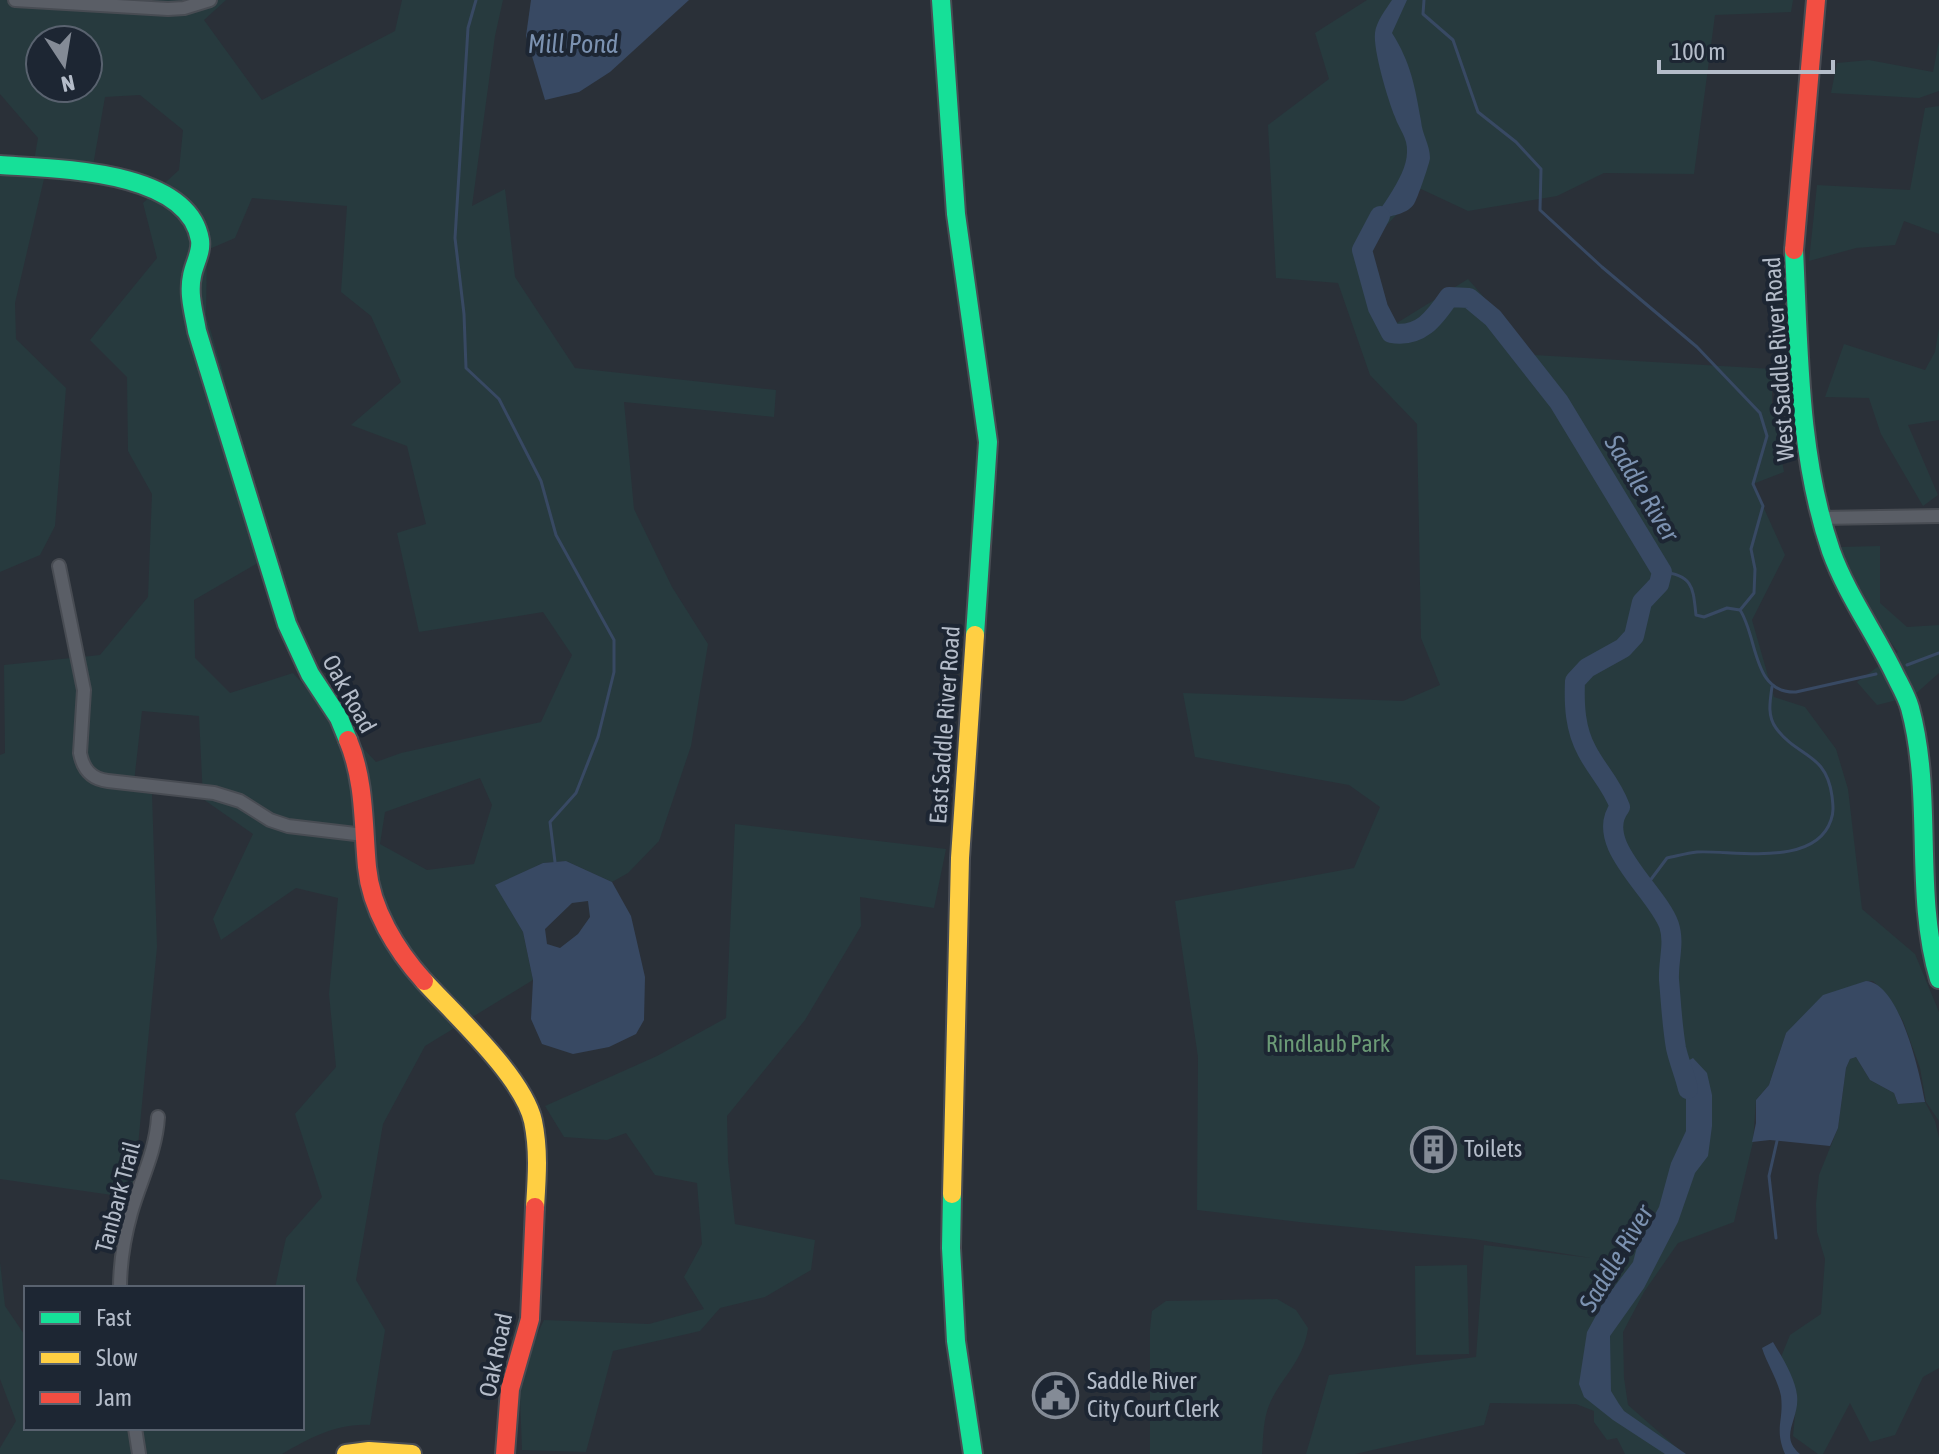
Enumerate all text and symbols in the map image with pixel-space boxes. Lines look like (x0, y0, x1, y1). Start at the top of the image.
north arrow (24, 24, 104, 104)
scale bar (1659, 24, 1833, 74)
water label: Mill Pond (528, 29, 618, 59)
text: 100 m (1671, 38, 1725, 65)
text: N (59, 69, 77, 98)
street label: West Saddle River Road (1758, 256, 1799, 462)
water label: Saddle River (1598, 429, 1686, 548)
street label: East Saddle River Road (924, 625, 965, 825)
street label: Oak Road (317, 650, 382, 737)
park label: Rindlaub Park (1266, 1030, 1391, 1057)
building icon: Toilets (1409, 1125, 1457, 1173)
place label: Toilets (1464, 1135, 1522, 1162)
street label: Tanbark Trail (90, 1138, 145, 1255)
water label: Saddle River (1572, 1198, 1660, 1317)
legend (24, 1286, 304, 1430)
text: Fast (96, 1304, 132, 1331)
street label: Oak Road (473, 1311, 518, 1399)
text: Slow (96, 1344, 138, 1371)
place label: Saddle River City Court Clerk (1087, 1367, 1220, 1422)
public building icon: Saddle River City Court Clerk (1032, 1371, 1080, 1419)
text: Jam (96, 1384, 132, 1411)

